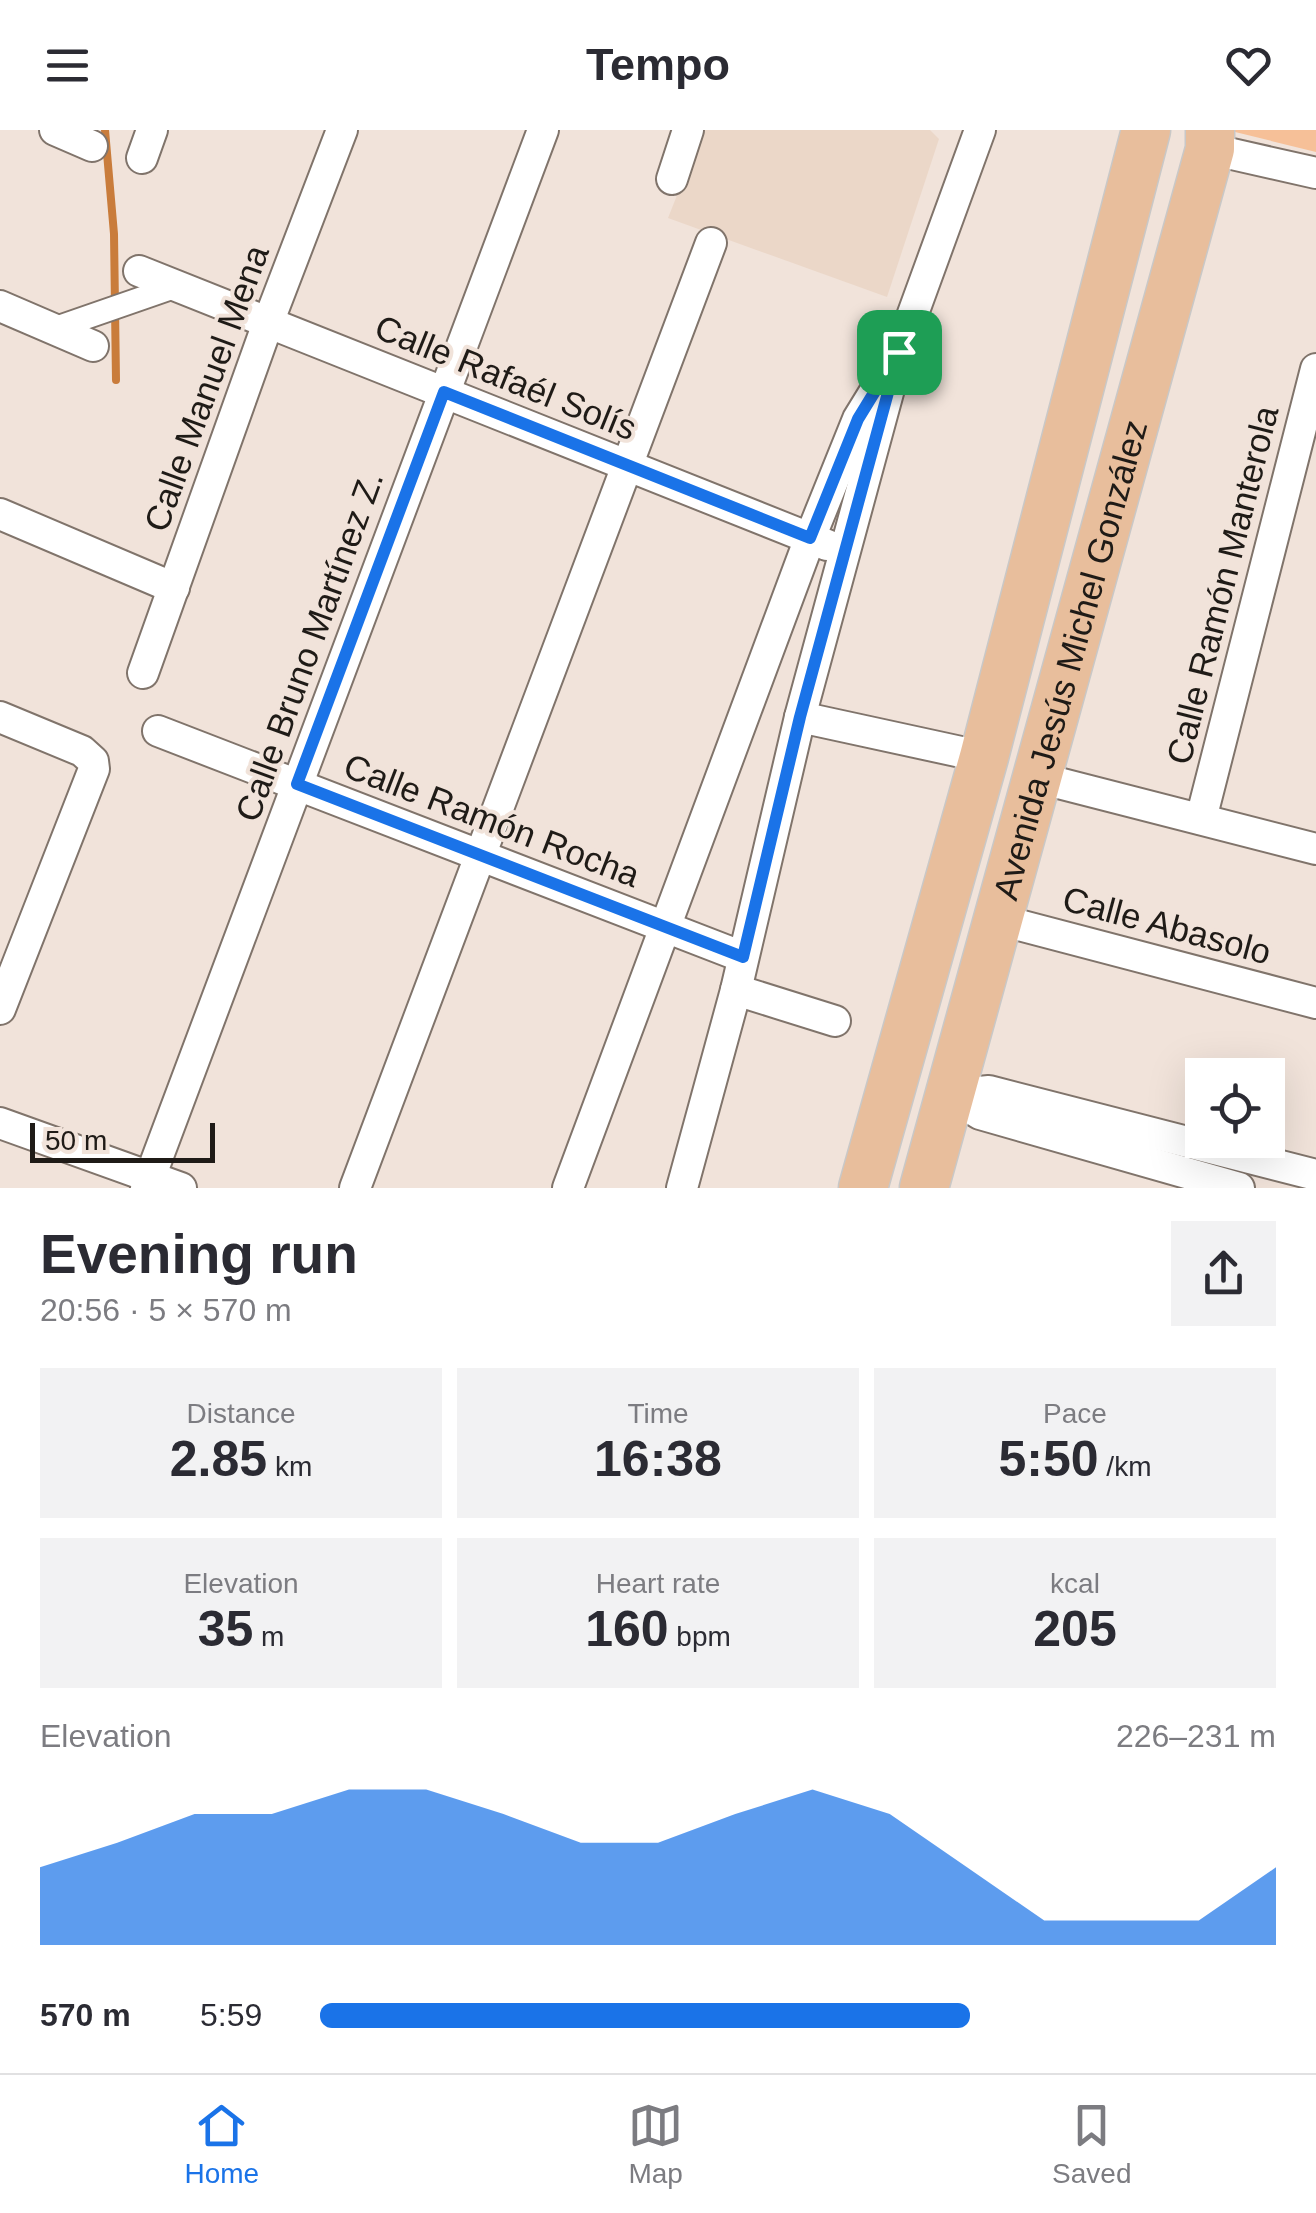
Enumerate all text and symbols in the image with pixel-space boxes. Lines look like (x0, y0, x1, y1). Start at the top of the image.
icon: menu (40, 38, 95, 93)
icon: heart (1221, 38, 1276, 93)
text: Tempo (586, 39, 730, 90)
street label: Calle Manuel Mena (136, 239, 276, 536)
street label: Calle Rafaél Solís (370, 307, 642, 447)
pin (857, 310, 942, 395)
icon: arrive (872, 325, 927, 380)
street label: Calle Ramón Manterola (1159, 401, 1286, 768)
street label: Avenida Jesús Michel González (985, 416, 1154, 904)
street label: Calle Bruno Martínez Z. (227, 466, 391, 826)
street label: Calle Ramón Rocha (339, 746, 646, 895)
street label: Calle Abasolo (1059, 878, 1275, 972)
map controls (1185, 1058, 1285, 1158)
button: locate (1185, 1058, 1285, 1158)
scale bar (30, 1118, 215, 1162)
text: 50 m (45, 1125, 107, 1156)
button: share (1171, 1221, 1276, 1326)
text: Evening run (40, 1223, 358, 1285)
text: 20:56 · 5 × 570 m (40, 1292, 292, 1328)
text: Distance (187, 1398, 295, 1429)
text: Time (627, 1398, 689, 1429)
text: Pace (1043, 1398, 1107, 1429)
text: 2.85 (170, 1431, 267, 1487)
text: 16:38 (594, 1431, 722, 1487)
text: 5:50 (999, 1431, 1099, 1487)
text: km (267, 1451, 312, 1482)
text: /km (1099, 1451, 1151, 1482)
text: Elevation (183, 1568, 299, 1599)
text: Heart rate (596, 1568, 720, 1599)
text: kcal (1050, 1568, 1100, 1599)
text: 35 (198, 1601, 253, 1657)
text: 160 (585, 1601, 669, 1657)
text: 205 (1033, 1601, 1117, 1657)
text: m (253, 1621, 284, 1652)
text: bpm (669, 1621, 731, 1652)
text: Elevation (40, 1718, 172, 1754)
text: 226–231 m (1116, 1718, 1276, 1754)
text: 570 m (40, 1997, 131, 2033)
text: 5:59 (200, 1997, 262, 2033)
tab: Home (184, 2098, 259, 2190)
tab: Map (628, 2098, 683, 2190)
tab: Saved (1052, 2098, 1131, 2190)

